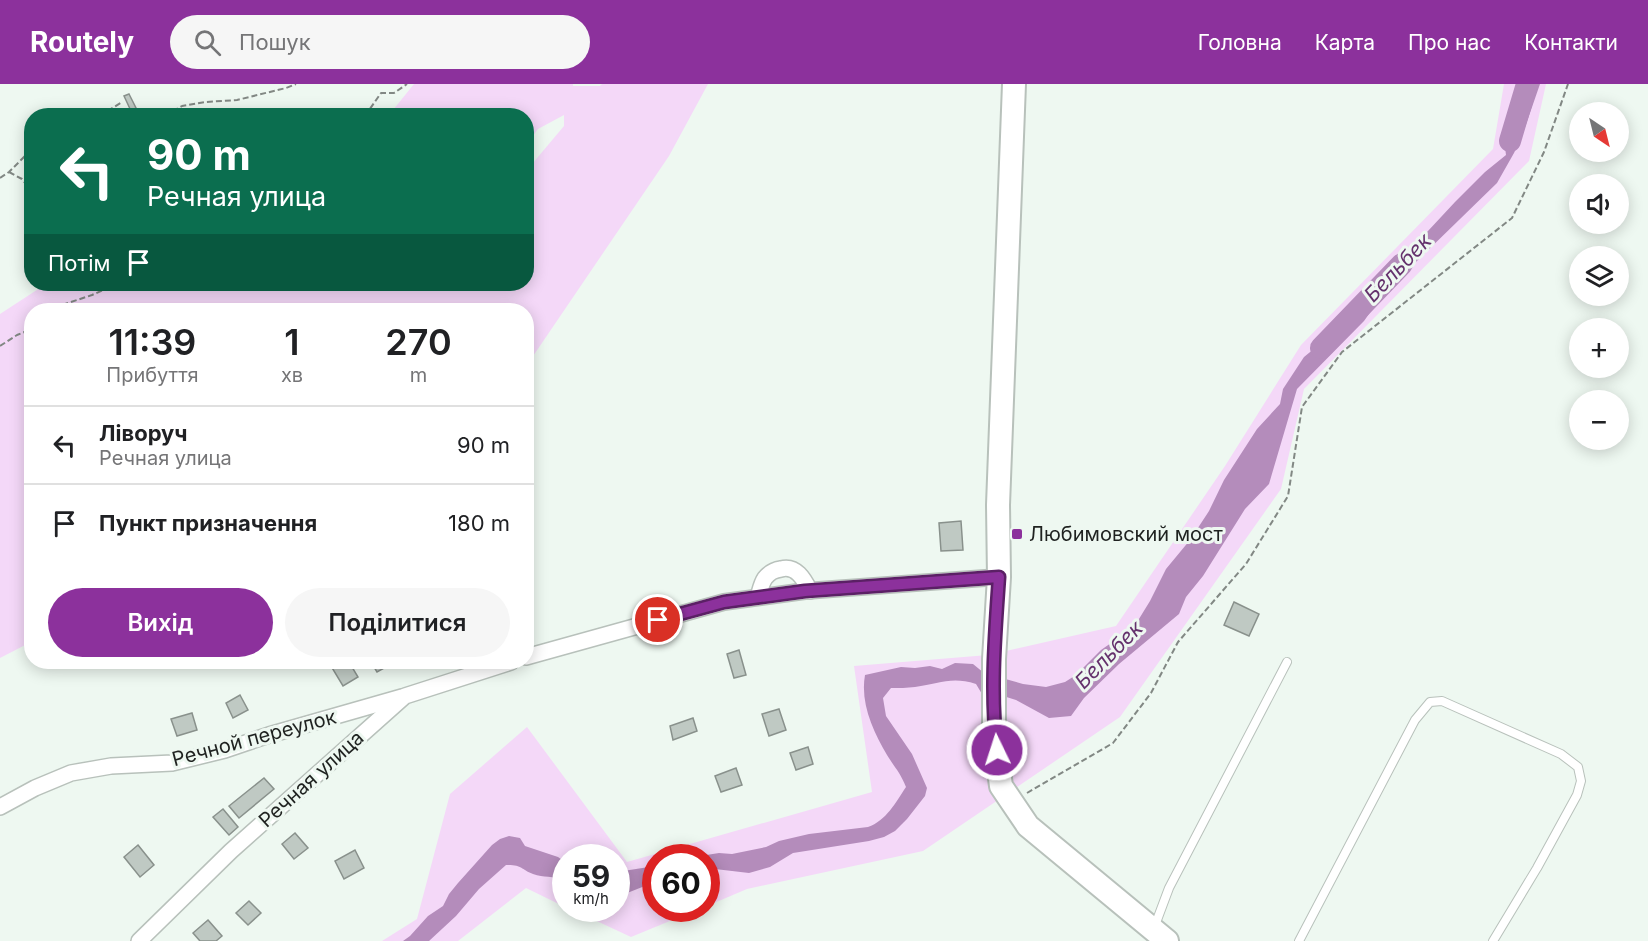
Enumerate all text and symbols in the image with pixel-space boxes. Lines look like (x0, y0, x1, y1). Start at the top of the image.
search box (170, 15, 590, 69)
text: Routely (30, 25, 134, 59)
icon: search (191, 26, 224, 59)
text: Пошук (239, 29, 311, 55)
text: Головна (1198, 30, 1282, 55)
text: Карта (1315, 30, 1375, 55)
text: Про нас (1408, 30, 1491, 55)
text: Контакти (1524, 30, 1618, 55)
north arrow (1569, 102, 1629, 162)
map controls (1569, 102, 1629, 450)
text: 90 m (147, 129, 251, 180)
icon: left (48, 132, 126, 210)
button: sound (1569, 174, 1629, 234)
text: Речная улица (147, 180, 326, 213)
water label: Бельбек (1359, 228, 1437, 307)
icon: arrive (122, 246, 155, 279)
button: layers (1569, 246, 1629, 306)
text: Потім (48, 250, 110, 276)
button: + (1569, 318, 1629, 378)
text: 11:39 (109, 320, 196, 364)
text: 1 (284, 320, 300, 364)
text: 270 (385, 320, 452, 364)
text: Прибуття (106, 363, 199, 387)
text: хв (281, 363, 303, 387)
text: m (410, 363, 427, 387)
button: − (1569, 390, 1629, 450)
text: Ліворуч (99, 420, 187, 446)
icon: left (48, 429, 81, 462)
text: 90 m (457, 432, 510, 458)
text: Речная улица (99, 446, 232, 470)
icon: arrive (48, 507, 81, 540)
text: Пункт призначення (99, 510, 317, 536)
text: 180 m (448, 510, 510, 536)
place label: Любимовский мост (1029, 522, 1224, 546)
marker: Любимовский мост (1010, 527, 1024, 541)
button: Вихід (48, 588, 273, 657)
button: Поділитися (285, 588, 510, 657)
pin (632, 594, 683, 645)
icon: arrive (641, 603, 674, 636)
water label: Бельбек (1070, 615, 1148, 694)
street label: Речной переулок (169, 705, 339, 771)
position arrow (965, 718, 1029, 782)
street label: Речная улица (254, 726, 368, 832)
speed limit sign: 60 (642, 844, 720, 922)
text: 59 (572, 858, 610, 894)
text: km/h (573, 889, 609, 908)

